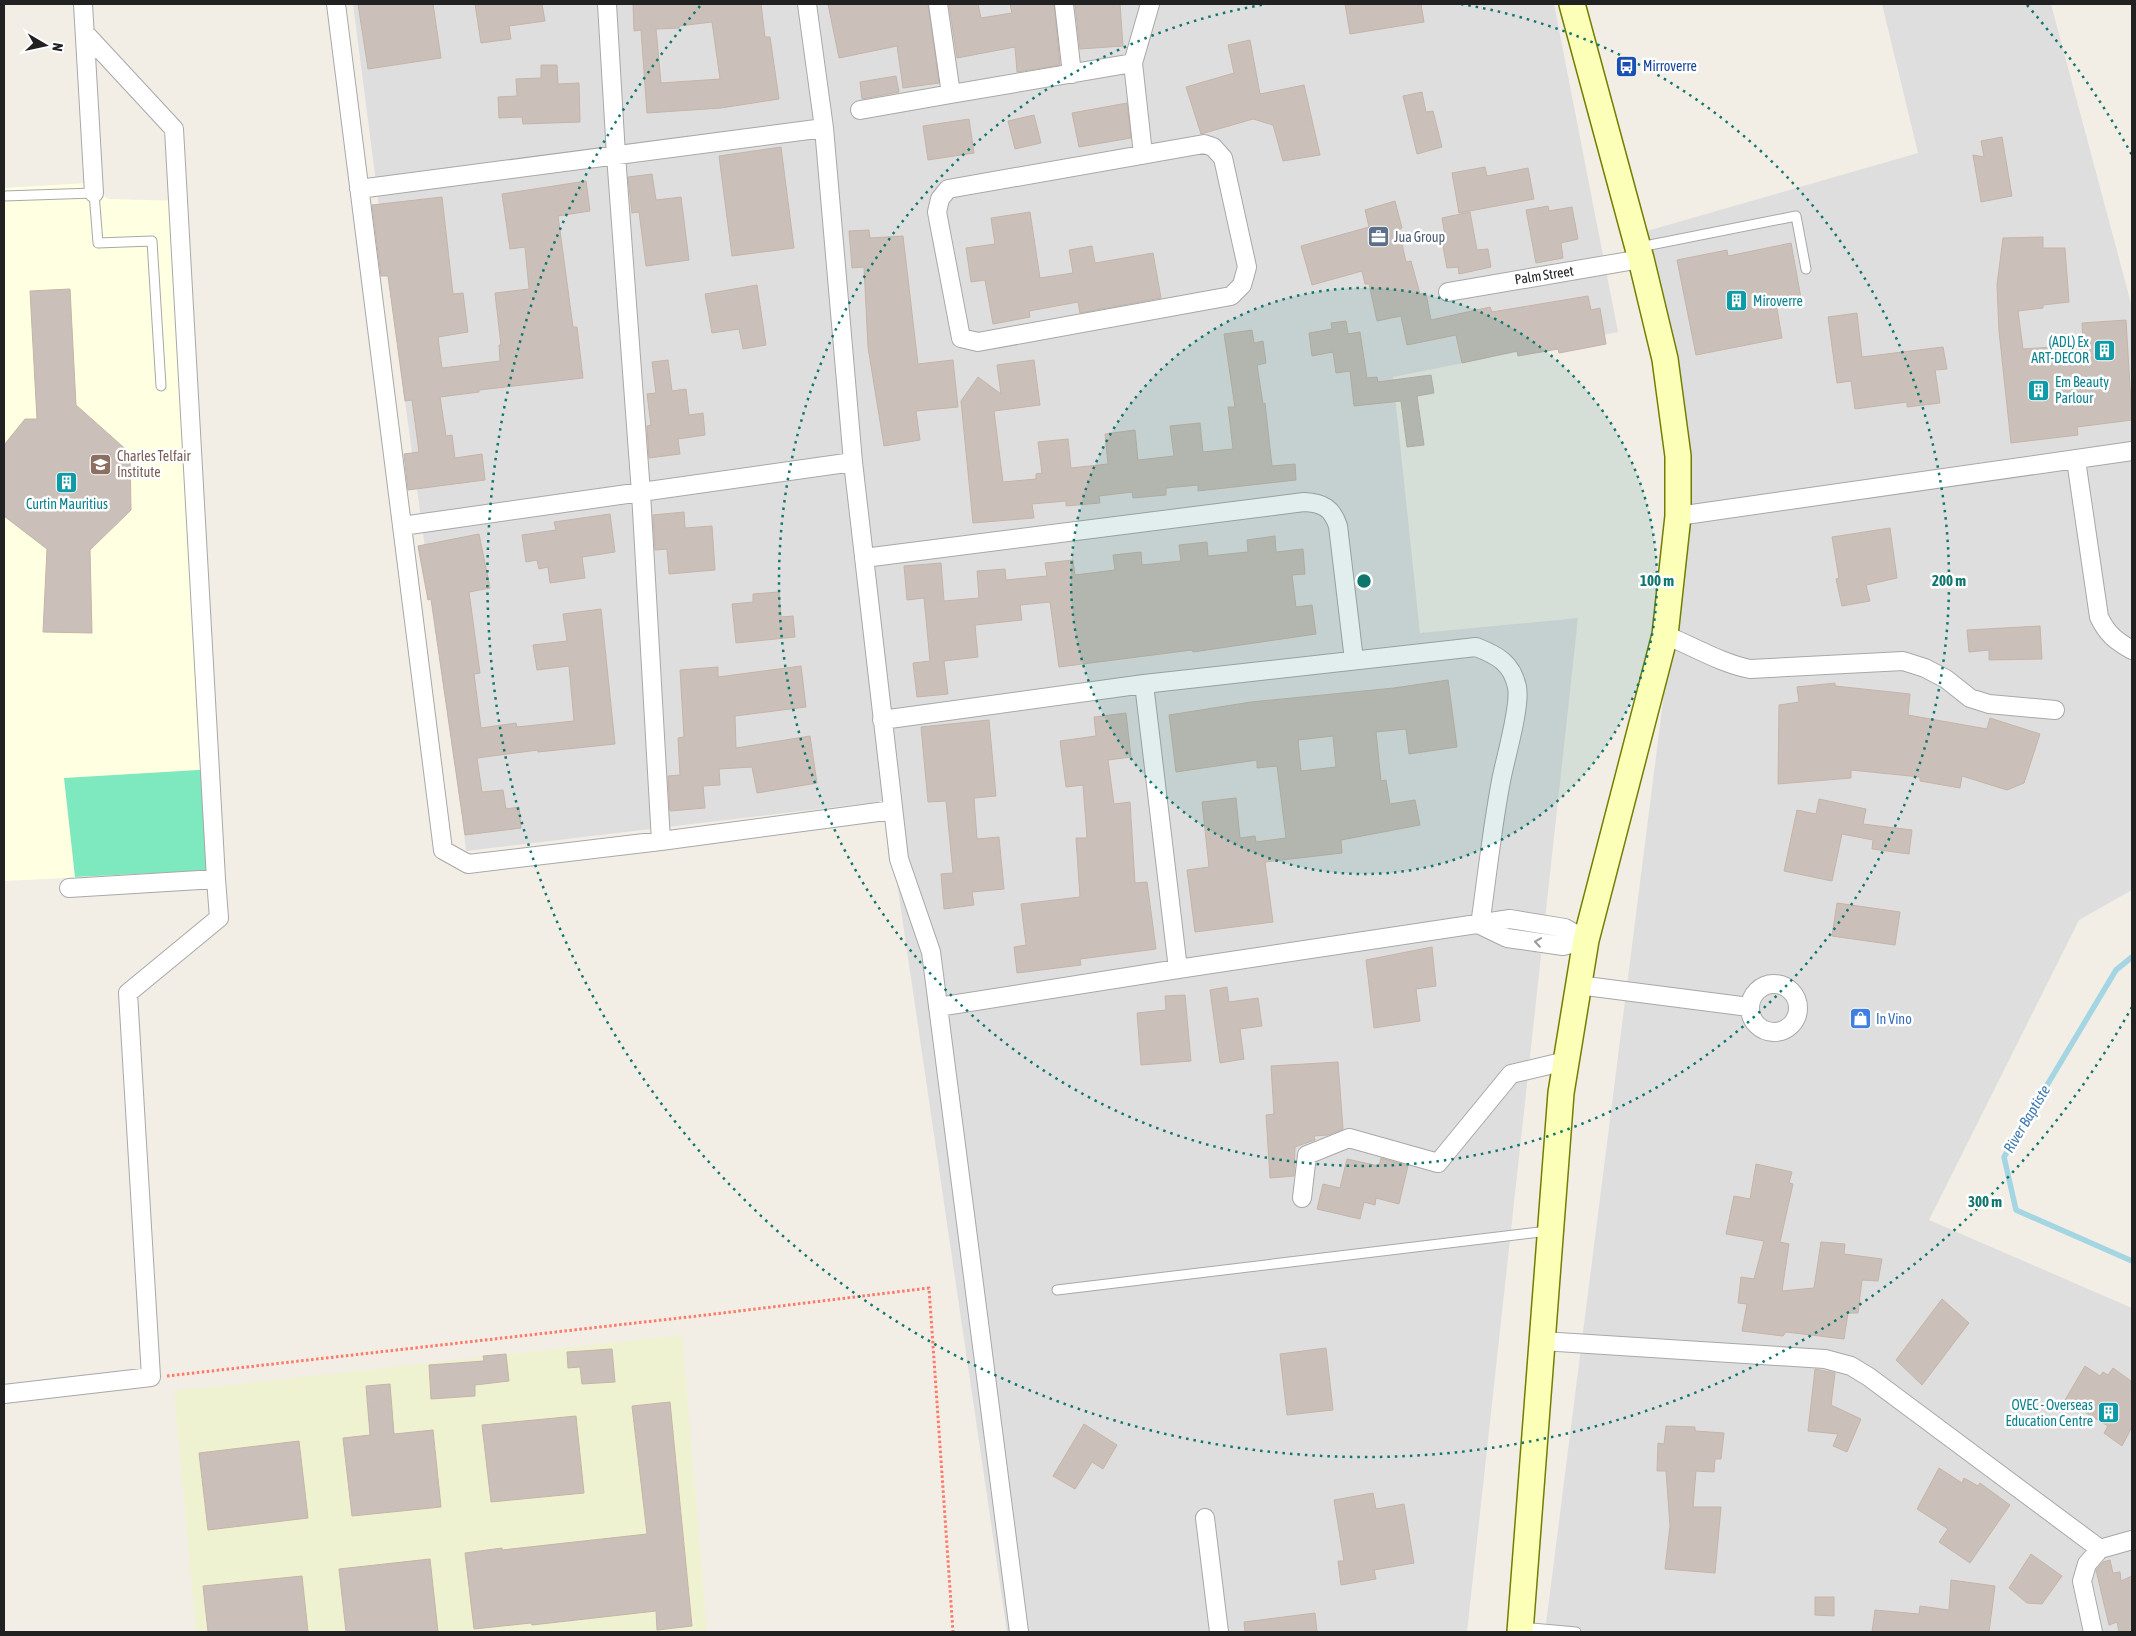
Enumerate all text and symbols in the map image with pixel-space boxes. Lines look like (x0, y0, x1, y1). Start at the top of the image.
north arrow (20, 20, 70, 70)
text: N (49, 42, 66, 52)
bus stop icon: Mirroverre (1615, 54, 1639, 78)
place label: Mirroverre (1643, 58, 1697, 74)
office icon: Jua Group (1366, 225, 1390, 249)
place label: Jua Group (1394, 229, 1446, 245)
street label: Palm Street (1513, 262, 1575, 288)
building icon: Miroverre (1725, 289, 1749, 313)
place label: Miroverre (1753, 293, 1803, 309)
place label: (ADL) Ex ART-DECOR (2031, 334, 2089, 366)
building icon: (ADL) Ex ART-DECOR (2093, 338, 2117, 362)
place label: Em Beauty Parlour (2055, 374, 2109, 406)
building icon: Em Beauty Parlour (2027, 378, 2051, 402)
place label: Charles Telfair Institute (117, 448, 191, 480)
school or university icon: Charles Telfair Institute (89, 452, 113, 476)
building icon: Curtin Mauritius (55, 470, 79, 494)
place label: Curtin Mauritius (26, 496, 108, 512)
centre of rings (1355, 572, 1373, 590)
text: 100 m (1640, 572, 1674, 589)
text: 200 m (1932, 572, 1966, 589)
one-way arrow (1534, 937, 1542, 948)
shop icon: In Vino (1848, 1007, 1872, 1031)
place label: In Vino (1876, 1011, 1912, 1027)
water label: River Baptiste (2000, 1082, 2053, 1155)
text: 300 m (1968, 1193, 2002, 1210)
place label: OVEC - Overseas Education Centre (2005, 1397, 2093, 1429)
building icon: OVEC - Overseas Education Centre (2097, 1401, 2121, 1425)

